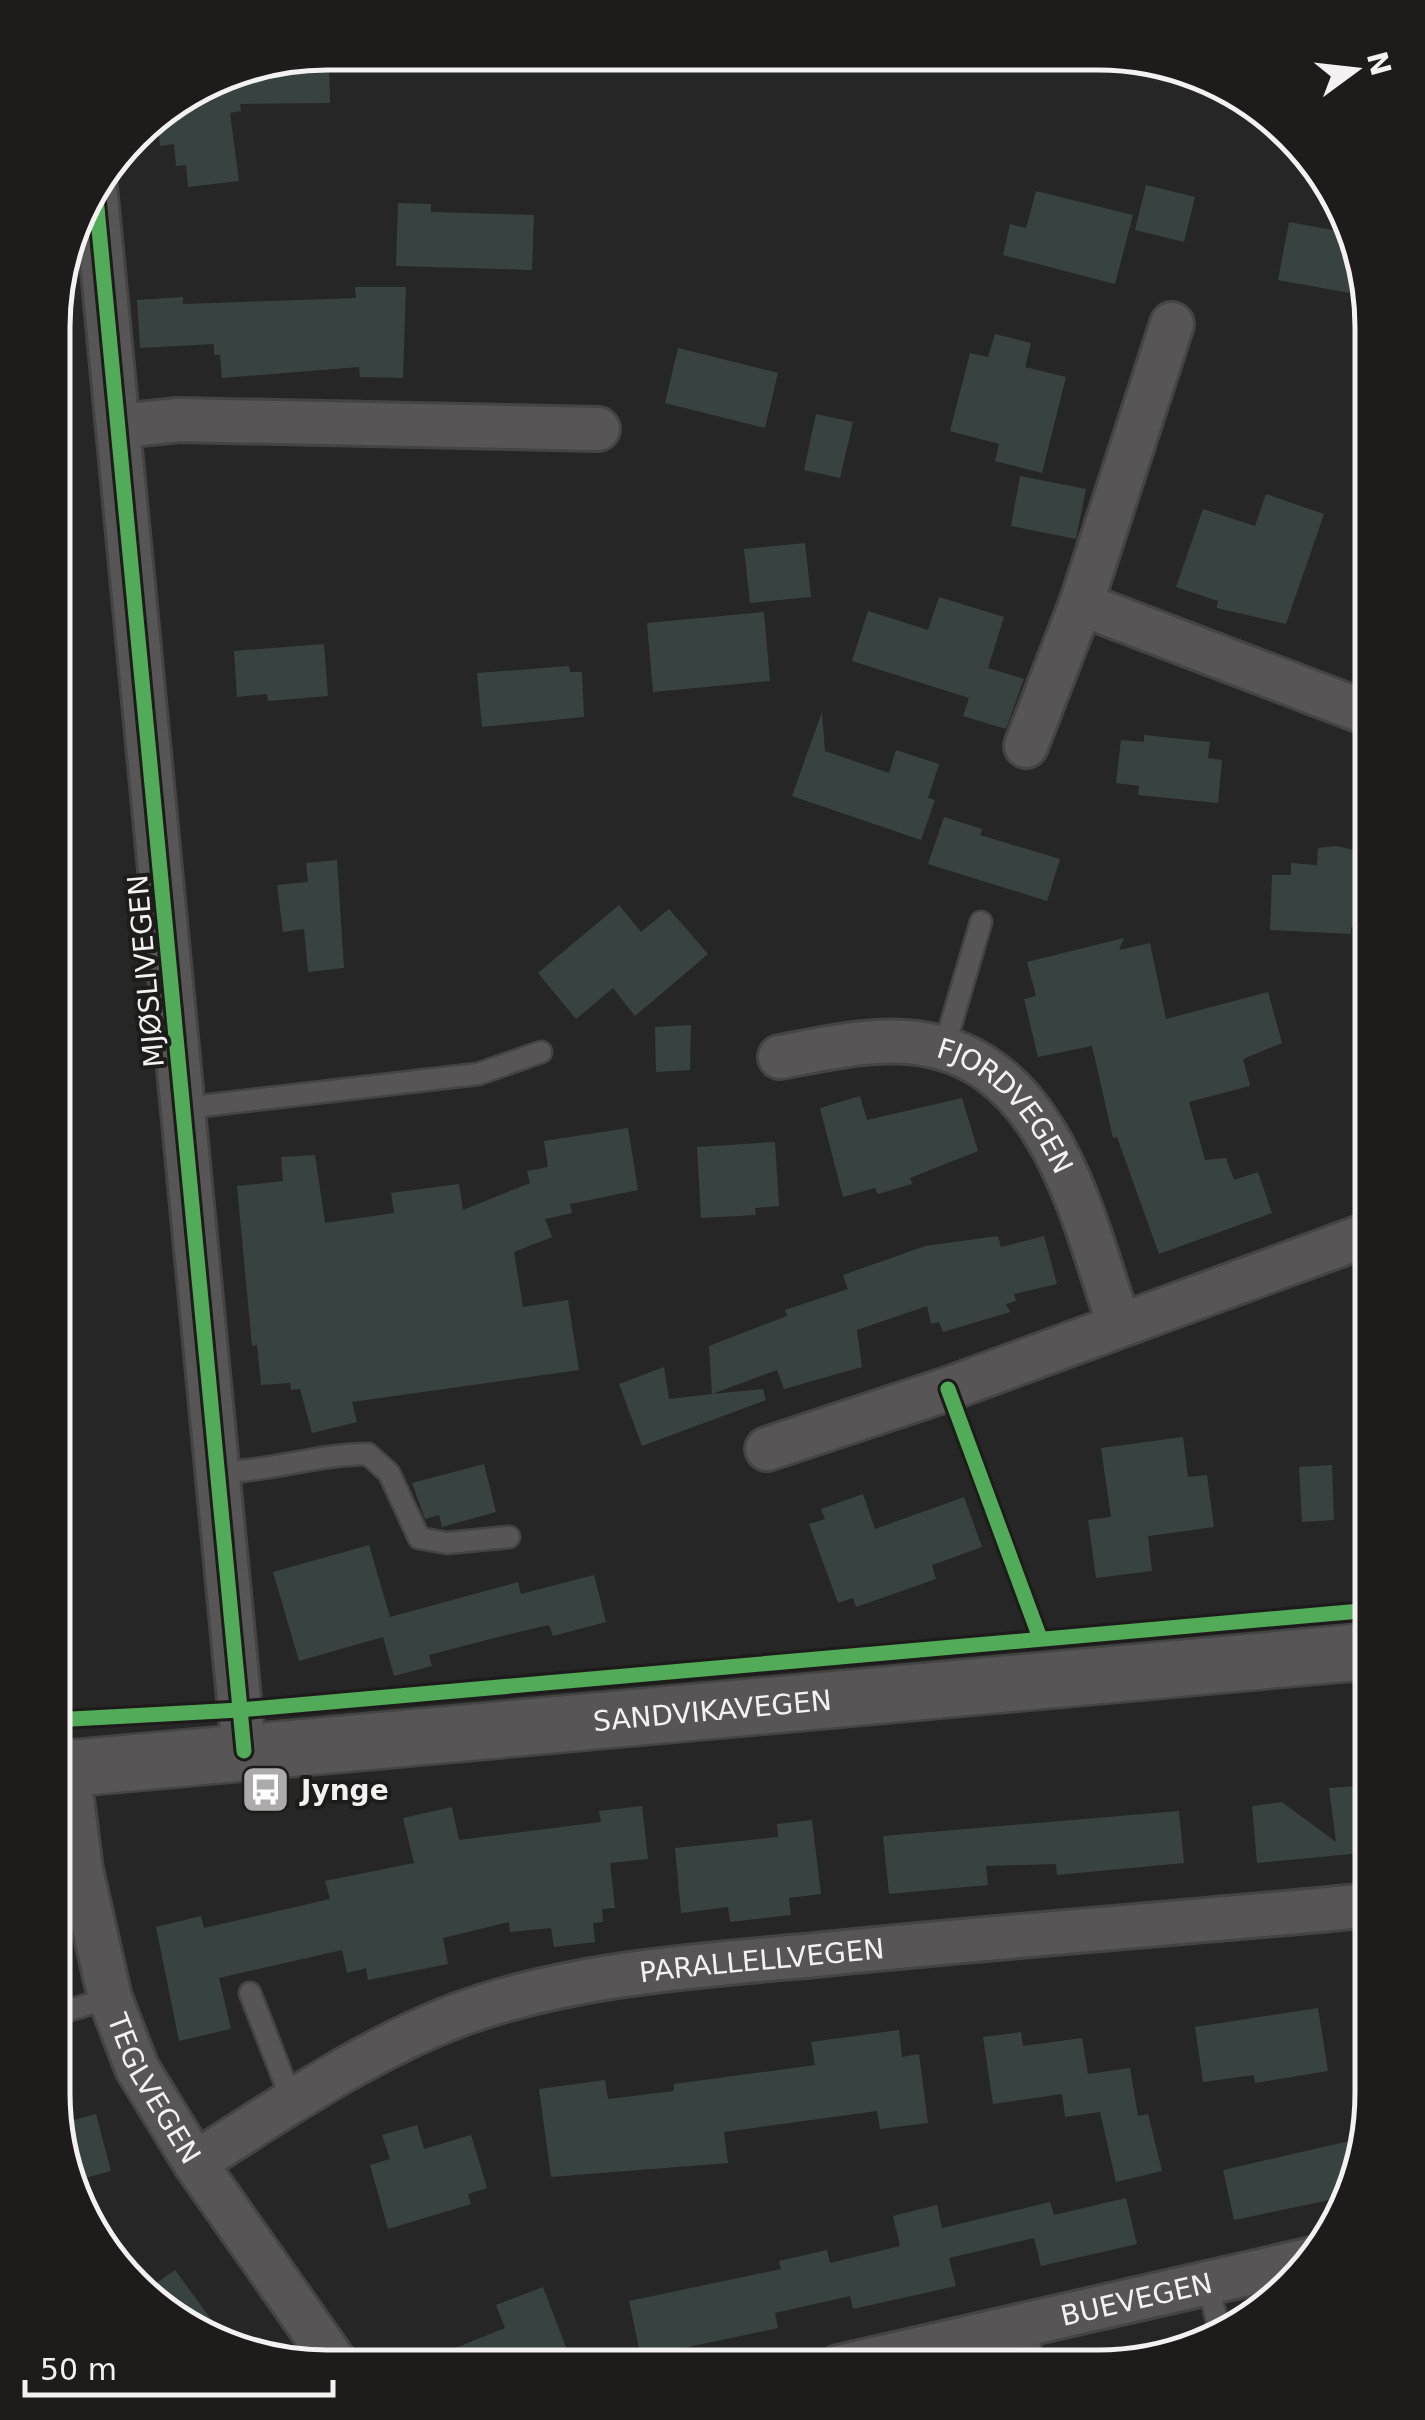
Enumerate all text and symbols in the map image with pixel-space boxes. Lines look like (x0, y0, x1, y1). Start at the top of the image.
north arrow (1305, 20, 1405, 120)
text: N (1360, 48, 1398, 79)
street label: MJØSLIVEGEN (121, 873, 171, 1069)
street label: FJORDVEGEN (933, 1031, 1080, 1179)
street label: SANDVIKAVEGEN (592, 1683, 833, 1738)
bus stop icon: Jynge (240, 1764, 292, 1816)
place label: Jynge (299, 1774, 389, 1807)
street label: PARALLELLVEGEN (637, 1932, 886, 1989)
street label: TEGLVEGEN (101, 2008, 208, 2170)
street label: BUEVEGEN (1057, 2266, 1215, 2332)
scale bar (25, 2335, 332, 2397)
text: 50 m (40, 2352, 117, 2387)

